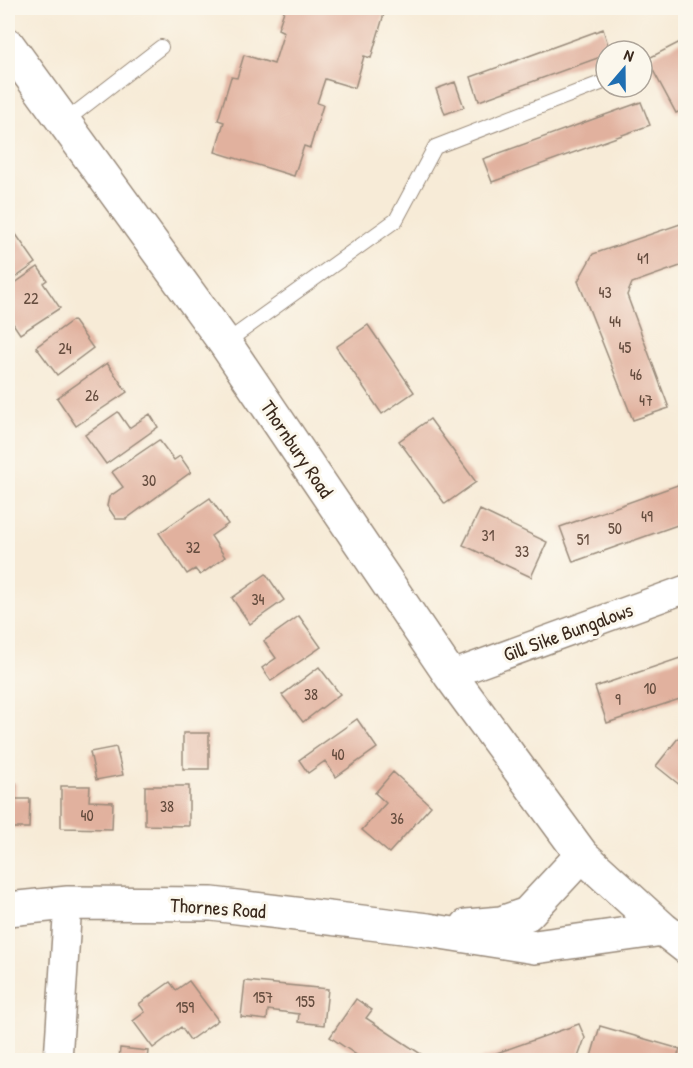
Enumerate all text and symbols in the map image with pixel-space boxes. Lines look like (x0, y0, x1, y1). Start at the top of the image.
north arrow (594, 39, 654, 99)
text: N (621, 43, 637, 67)
house number: 41 (637, 247, 649, 269)
house number: 43 (598, 281, 612, 303)
house number: 22 (24, 287, 39, 309)
house number: 44 (609, 310, 621, 332)
house number: 45 (619, 336, 632, 358)
house number: 24 (58, 337, 72, 359)
house number: 46 (630, 363, 642, 385)
house number: 26 (85, 384, 99, 406)
house number: 47 (639, 389, 653, 411)
street label: Thornbury Road (255, 395, 340, 503)
house number: 30 (142, 469, 156, 491)
house number: 49 (641, 505, 653, 527)
house number: 50 (608, 517, 622, 539)
house number: 31 (482, 524, 495, 546)
house number: 51 (577, 528, 589, 550)
house number: 32 (186, 536, 201, 558)
house number: 33 (515, 540, 529, 562)
house number: 34 (251, 588, 265, 610)
street label: Gill Sike Bungalows (499, 595, 637, 667)
house number: 10 (644, 677, 656, 699)
house number: 38 (304, 683, 318, 705)
house number: 9 (615, 688, 621, 710)
house number: 40 (331, 743, 345, 765)
house number: 38 (160, 795, 174, 817)
house number: 40 (80, 804, 94, 826)
house number: 36 (390, 807, 404, 829)
street label: Thornes Road (169, 891, 267, 924)
house number: 157 (253, 986, 273, 1008)
house number: 155 (295, 990, 315, 1012)
house number: 159 (176, 996, 194, 1018)

